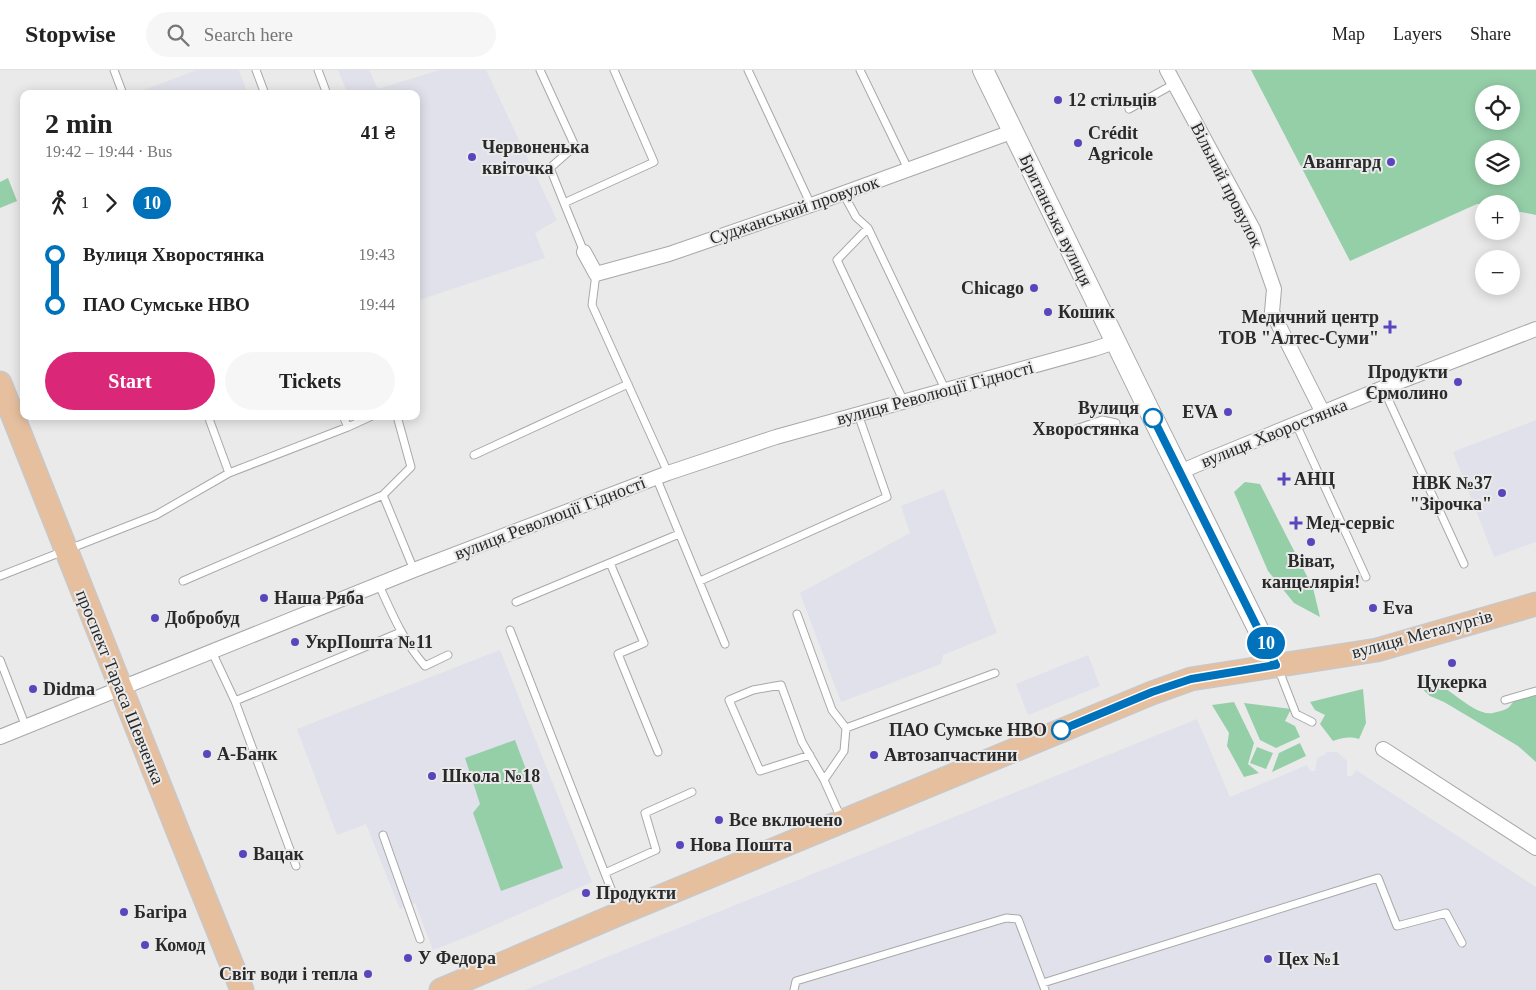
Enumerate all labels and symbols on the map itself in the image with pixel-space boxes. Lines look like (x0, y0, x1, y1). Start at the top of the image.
place label: 12 стільців (1068, 90, 1157, 110)
marker: 12 стільців (1052, 94, 1064, 106)
street label: Вільний провулок (1187, 119, 1267, 251)
place label: Crédit Agricole (1088, 123, 1153, 164)
place label: Червоненька квіточка (482, 137, 589, 178)
marker: Crédit Agricole (1072, 137, 1084, 149)
marker: Червоненька квіточка (466, 151, 478, 163)
street label: Британська вулиця (1015, 151, 1097, 289)
place label: Авангард (1303, 152, 1381, 172)
marker: Авангард (1385, 156, 1397, 168)
street label: Суджанський провулок (707, 172, 882, 248)
place label: Chicago (961, 278, 1024, 298)
marker: Chicago (1028, 282, 1040, 294)
place label: Кошик (1058, 302, 1116, 322)
marker: Кошик (1042, 306, 1054, 318)
place label: Медичний центр ТОВ "Алтес-Суми" (1219, 307, 1379, 348)
marker: Медичний центр ТОВ "Алтес-Суми" (1383, 320, 1397, 334)
street label: вулиця Революції Гідності (834, 357, 1036, 429)
place label: Продукти Єрмолино (1365, 362, 1448, 403)
marker: Продукти Єрмолино (1452, 376, 1464, 388)
street label: вулиця Хворостянка (1198, 395, 1350, 471)
place label: Вулиця Хворостянка (1033, 398, 1139, 439)
place label: EVA (1182, 402, 1218, 422)
marker: EVA (1222, 406, 1234, 418)
marker: Вулиця Хворостянка (1143, 408, 1163, 428)
place label: АНЦ (1294, 469, 1335, 489)
street label: вулиця Революції Гідності (452, 472, 648, 564)
marker: АНЦ (1278, 473, 1290, 485)
place label: НВК №37 "Зірочка" (1410, 473, 1492, 514)
marker: НВК №37 "Зірочка" (1496, 487, 1508, 499)
place label: Мед-сервіс (1306, 513, 1395, 533)
marker: Мед-сервіс (1290, 517, 1302, 529)
marker: Віват, канцелярія! (1305, 536, 1317, 548)
place label: Віват, канцелярія! (1262, 551, 1360, 592)
street label: проспект Тараса Шевченка (72, 587, 168, 787)
place label: Наша Ряба (274, 588, 364, 608)
marker: Наша Ряба (258, 592, 270, 604)
place label: Eva (1383, 598, 1413, 618)
marker: Eva (1367, 602, 1379, 614)
street label: вулиця Металургів (1349, 606, 1495, 662)
place label: Добробуд (165, 608, 240, 628)
marker: Добробуд (149, 612, 161, 624)
line badge: 10 (1244, 627, 1288, 659)
place label: УкрПошта №11 (305, 632, 433, 652)
marker: УкрПошта №11 (289, 636, 301, 648)
marker: Цукерка (1446, 657, 1458, 669)
place label: Цукерка (1417, 672, 1487, 692)
place label: Didma (43, 679, 95, 699)
marker: Didma (27, 683, 39, 695)
place label: ПАО Сумське НВО (889, 720, 1047, 740)
marker: ПАО Сумське НВО (1051, 720, 1071, 740)
place label: А-Банк (217, 744, 278, 764)
place label: Автозапчастини (884, 745, 1017, 765)
marker: А-Банк (201, 748, 213, 760)
marker: Автозапчастини (868, 749, 880, 761)
place label: Школа №18 (442, 766, 540, 786)
marker: Школа №18 (426, 770, 438, 782)
place label: Все включено (729, 810, 842, 830)
marker: Все включено (713, 814, 725, 826)
place label: Нова Пошта (690, 835, 792, 855)
marker: Нова Пошта (674, 839, 686, 851)
place label: Вацак (253, 844, 304, 864)
marker: Вацак (237, 848, 249, 860)
place label: Продукти (596, 883, 676, 903)
marker: Продукти (580, 887, 592, 899)
place label: Багіра (134, 902, 187, 922)
marker: Багіра (118, 906, 130, 918)
place label: Комод (155, 935, 205, 955)
marker: Комод (139, 939, 151, 951)
place label: У Федора (418, 948, 496, 968)
place label: Цех №1 (1278, 949, 1340, 969)
marker: У Федора (402, 952, 414, 964)
marker: Цех №1 (1262, 953, 1274, 965)
place label: Світ води і тепла (219, 964, 358, 984)
marker: Світ води і тепла (362, 968, 374, 980)

